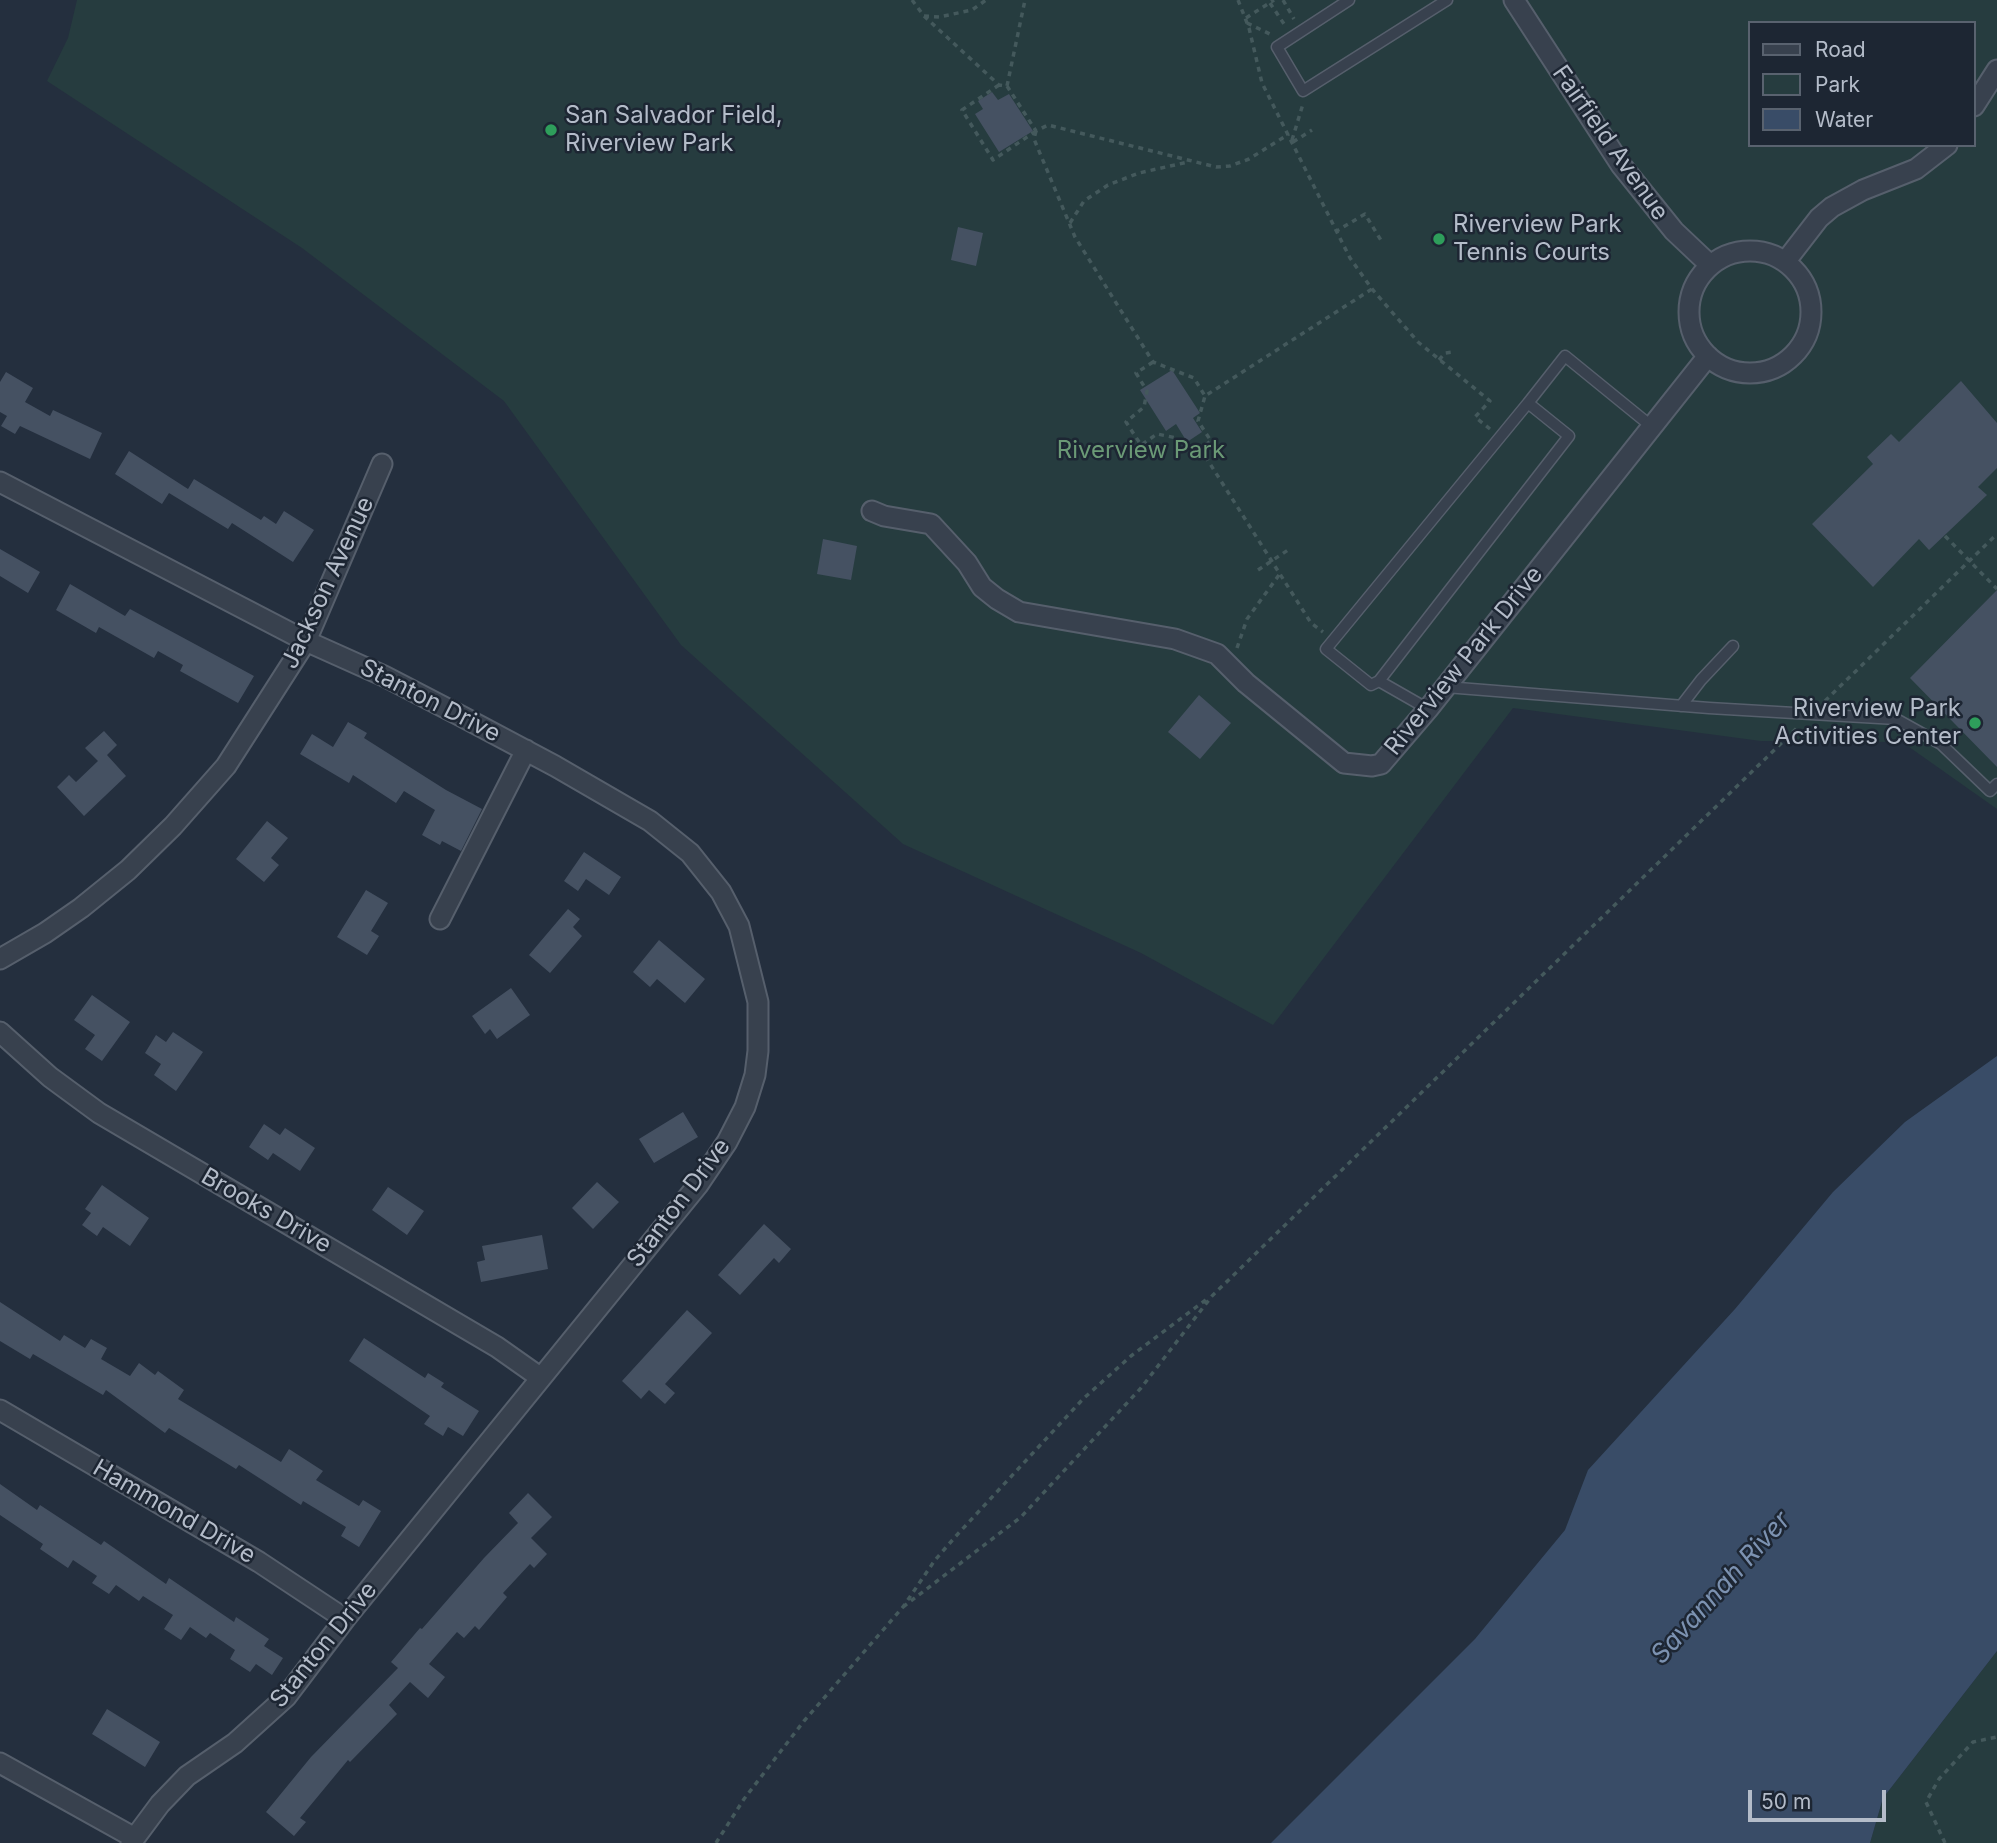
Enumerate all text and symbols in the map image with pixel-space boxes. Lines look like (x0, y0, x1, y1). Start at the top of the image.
legend (1748, 21, 1976, 147)
text: Road (1815, 37, 1866, 62)
street label: Fairfield Avenue (1546, 60, 1674, 226)
text: Park (1815, 72, 1860, 97)
place label: San Salvador Field, Riverview Park (565, 102, 783, 158)
text: Water (1815, 107, 1873, 132)
marker: San Salvador Field, Riverview Park (543, 122, 559, 138)
place label: Riverview Park Tennis Courts (1453, 211, 1621, 267)
marker: Riverview Park Tennis Courts (1431, 231, 1447, 247)
park label: Riverview Park (1057, 437, 1225, 465)
street label: Jackson Avenue (276, 492, 380, 674)
street label: Riverview Park Drive (1379, 561, 1549, 761)
street label: Stanton Drive (355, 653, 505, 749)
place label: Riverview Park Activities Center (1774, 695, 1961, 751)
marker: Riverview Park Activities Center (1967, 715, 1983, 731)
street label: Stanton Drive (621, 1133, 737, 1273)
street label: Brooks Drive (196, 1162, 336, 1260)
street label: Hammond Drive (88, 1454, 260, 1570)
water label: Savannah River (1645, 1506, 1797, 1670)
street label: Stanton Drive (265, 1576, 383, 1714)
scale bar (1752, 1776, 1890, 1820)
text: 50 m (1761, 1789, 1811, 1814)

